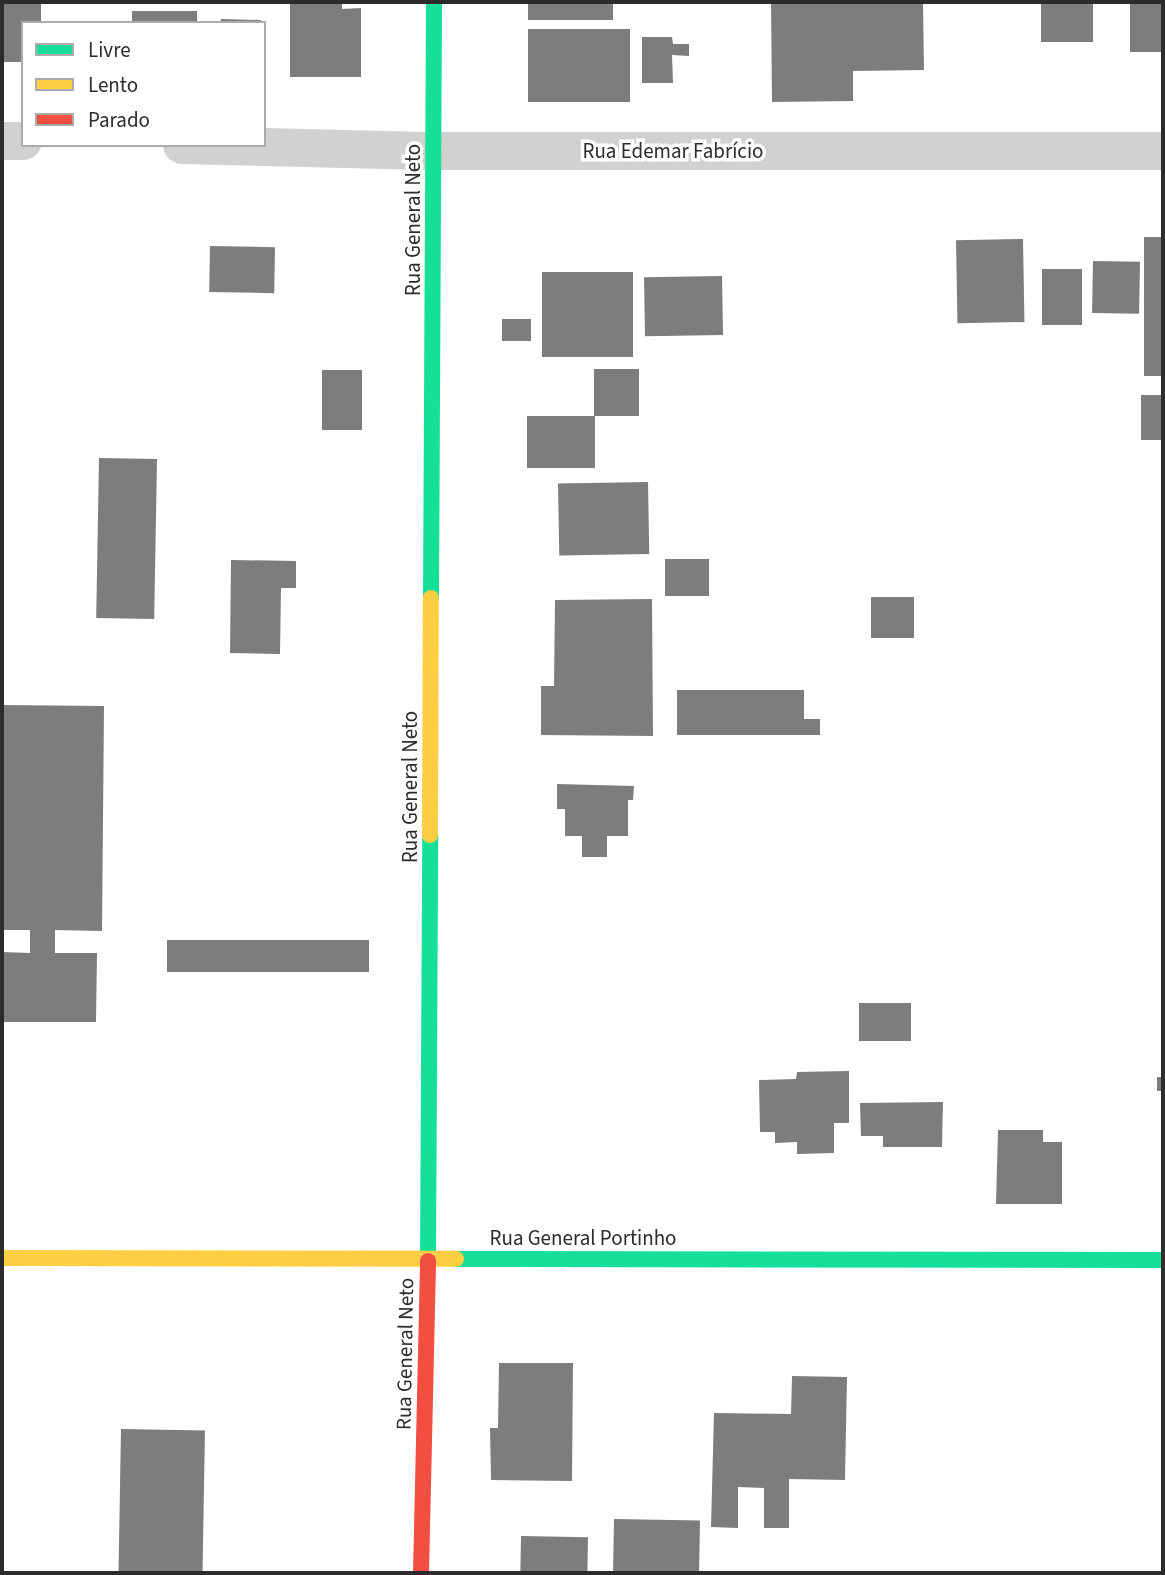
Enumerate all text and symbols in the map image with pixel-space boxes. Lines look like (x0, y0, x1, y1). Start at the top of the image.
legend (21, 21, 266, 147)
text: Livre (88, 35, 131, 65)
text: Lento (88, 70, 138, 100)
text: Parado (88, 105, 150, 135)
street label: Rua Edemar Fabrício (582, 138, 764, 164)
street label: Rua General Neto (400, 144, 426, 296)
street label: Rua General Neto (397, 711, 423, 863)
street label: Rua General Portinho (490, 1225, 676, 1251)
street label: Rua General Neto (391, 1278, 419, 1430)

